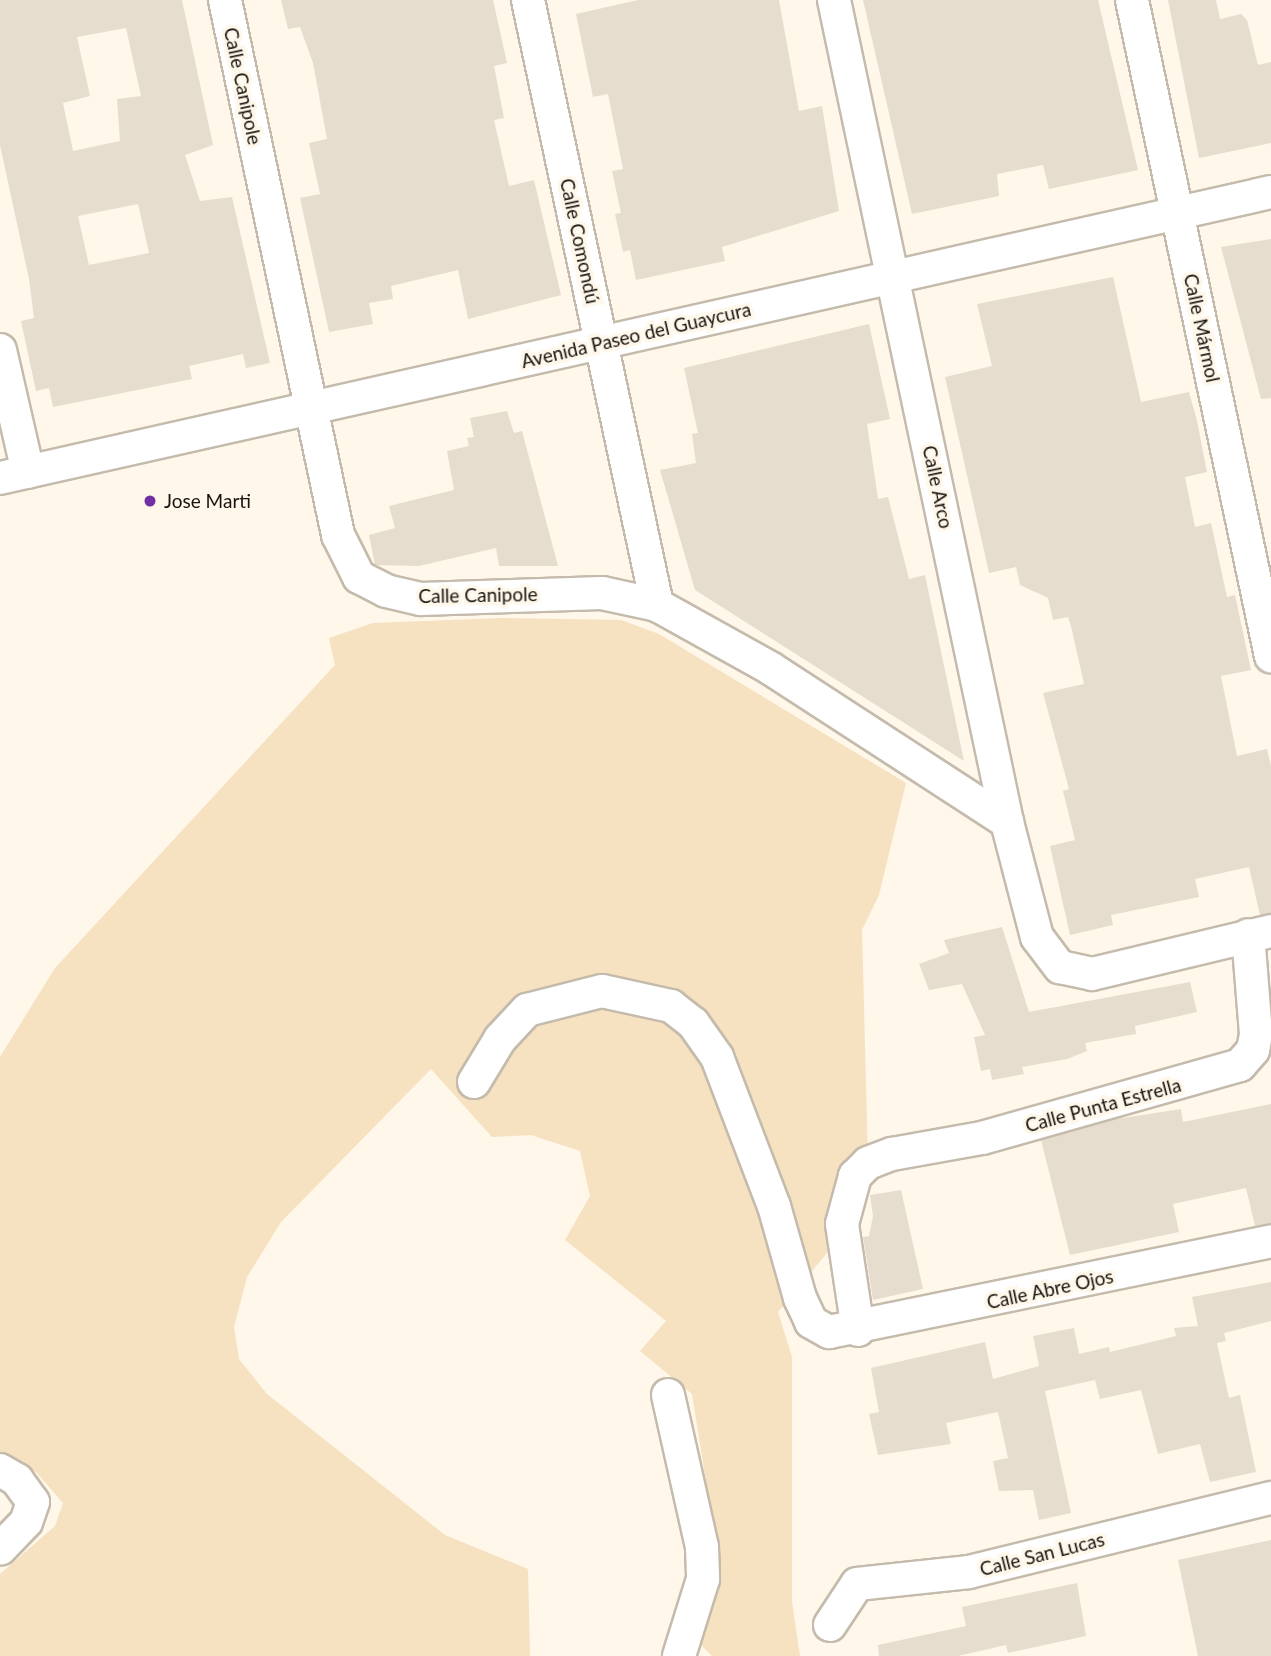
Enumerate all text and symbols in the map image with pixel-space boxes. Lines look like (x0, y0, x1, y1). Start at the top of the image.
street label: Calle Canipole (219, 25, 267, 147)
street label: Calle Comondú (556, 176, 604, 306)
street label: Calle Mármol (1179, 272, 1225, 384)
street label: Avenida Paseo del Guaycura (519, 297, 753, 373)
street label: Calle Arco (918, 443, 958, 531)
place label: Jose Marti (164, 490, 251, 512)
marker: Jose Marti (142, 493, 158, 509)
street label: Calle Canipole (418, 583, 538, 607)
street label: Calle Punta Estrella (1023, 1073, 1183, 1137)
street label: Calle Abre Ojos (984, 1264, 1116, 1314)
street label: Calle San Lucas (977, 1528, 1107, 1580)

